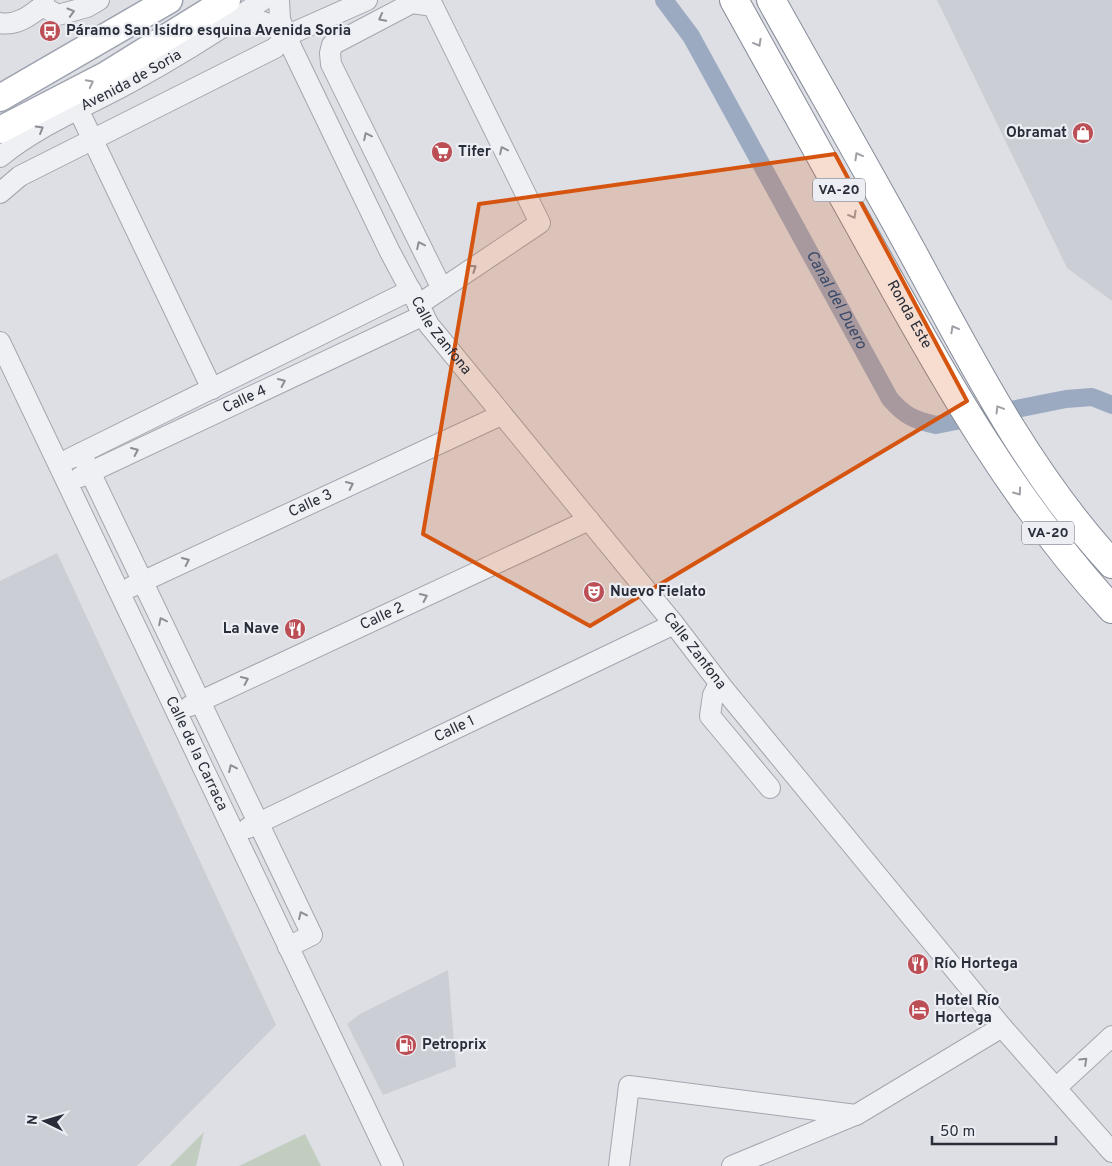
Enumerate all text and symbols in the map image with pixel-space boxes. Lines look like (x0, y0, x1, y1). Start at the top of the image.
one-way arrow (66, 7, 74, 17)
one-way arrow (378, 12, 387, 22)
bus stop icon: Páramo San Isidro esquina Avenida Soria (38, 19, 62, 43)
place label: Páramo San Isidro esquina Avenida Soria (66, 22, 351, 41)
one-way arrow (751, 37, 761, 46)
street label: Avenida de Soria (78, 46, 185, 116)
one-way arrow (85, 79, 94, 89)
shop icon: Obramat (1071, 121, 1095, 145)
place label: Obramat (1006, 124, 1067, 143)
one-way arrow (34, 126, 43, 136)
one-way arrow (363, 132, 373, 141)
supermarket icon: Tifer (430, 140, 454, 164)
place label: Tifer (458, 143, 492, 162)
one-way arrow (499, 146, 509, 155)
one-way arrow (854, 152, 864, 161)
road number: VA-20 (813, 178, 865, 202)
one-way arrow (847, 210, 857, 219)
one-way arrow (417, 242, 427, 251)
water label: Canal del Duero (801, 247, 871, 353)
one-way arrow (468, 265, 477, 274)
street label: Ronda Este (882, 277, 936, 352)
street label: Calle Zanfona (406, 293, 476, 379)
one-way arrow (950, 325, 960, 334)
one-way arrow (276, 378, 285, 388)
street label: Calle 4 (220, 381, 270, 418)
one-way arrow (996, 405, 1006, 414)
one-way arrow (129, 448, 138, 458)
one-way arrow (345, 481, 354, 492)
street label: Calle 3 (286, 485, 335, 522)
one-way arrow (1012, 486, 1021, 496)
road number: VA-20 (1022, 522, 1074, 544)
one-way arrow (181, 557, 190, 568)
theatre icon: Nuevo Fielato (582, 580, 606, 604)
place label: Nuevo Fielato (610, 583, 706, 602)
one-way arrow (419, 593, 428, 603)
street label: Calle 2 (357, 598, 407, 635)
street label: Calle Zanfona (659, 608, 730, 694)
restaurant icon: La Nave (283, 617, 307, 641)
one-way arrow (158, 618, 168, 627)
place label: La Nave (223, 620, 279, 639)
one-way arrow (240, 676, 249, 687)
street label: Calle de la Carraca (161, 693, 232, 814)
street label: Calle 1 (431, 711, 478, 747)
one-way arrow (228, 764, 239, 773)
one-way arrow (298, 911, 308, 920)
restaurant icon: Río Hortega (906, 952, 930, 976)
place label: Río Hortega (934, 955, 1018, 974)
place label: Hotel Río Hortega (935, 992, 1000, 1028)
hotel icon: Hotel Río Hortega (907, 998, 931, 1022)
fuel station icon: Petroprix (394, 1033, 418, 1057)
place label: Petroprix (422, 1036, 487, 1055)
one-way arrow (1079, 1058, 1088, 1067)
north arrow (20, 1096, 70, 1146)
text: N (25, 1114, 42, 1126)
scale bar (932, 1114, 1056, 1146)
text: 50 m (940, 1123, 975, 1142)

